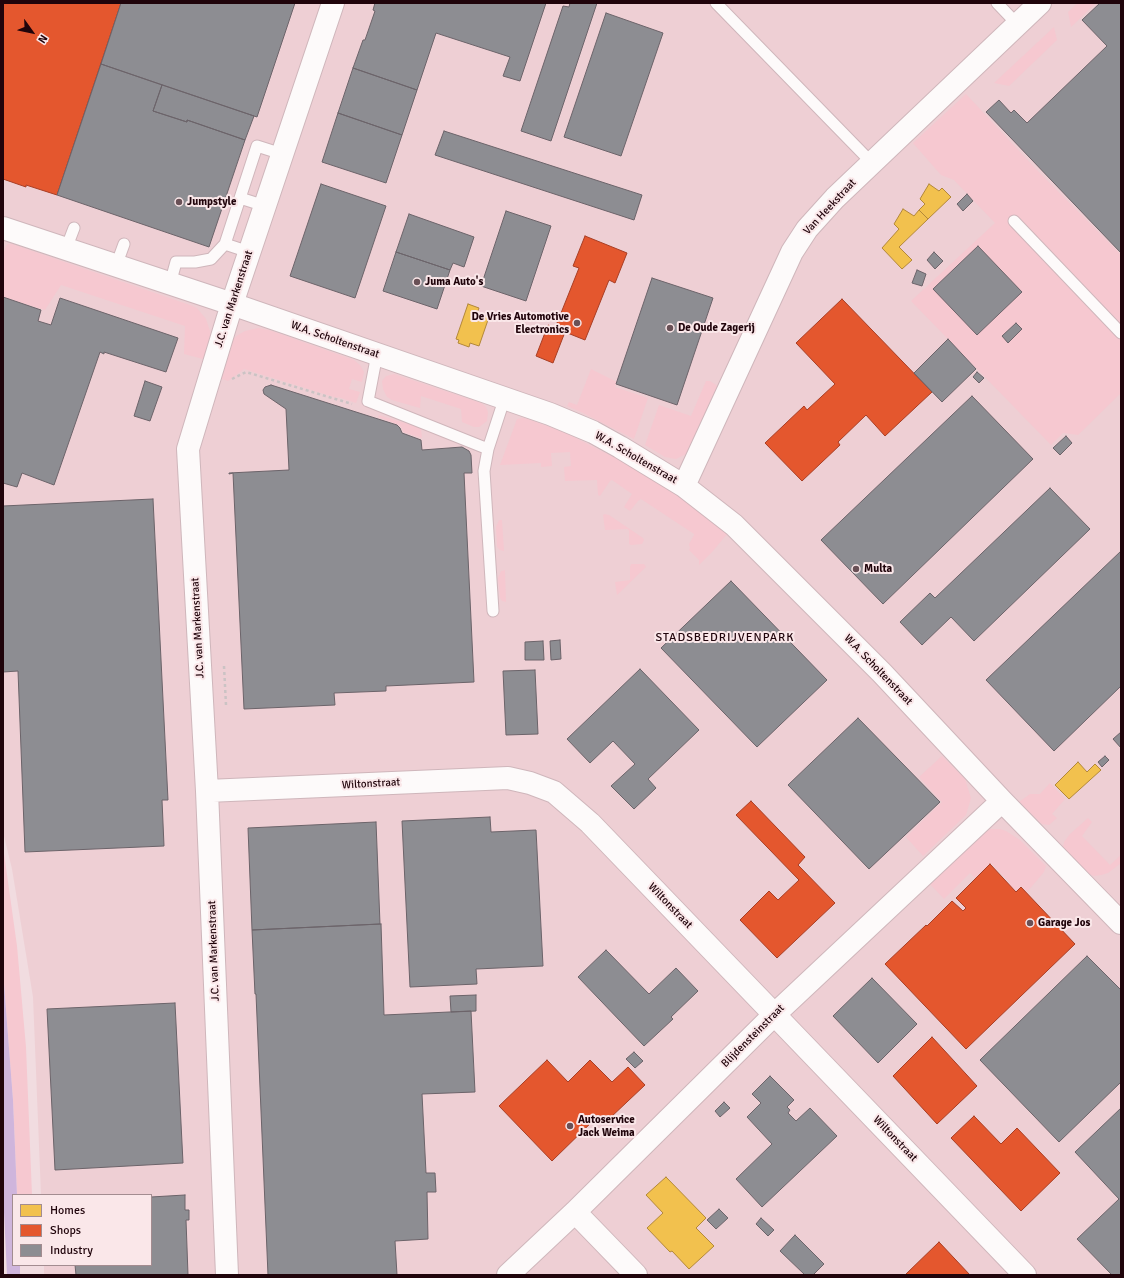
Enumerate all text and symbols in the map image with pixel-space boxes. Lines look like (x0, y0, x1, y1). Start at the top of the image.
north arrow (12, 12, 52, 52)
text: N (35, 32, 50, 46)
street label: Van Heekstraat (801, 176, 859, 238)
place label: Jumpstyle (187, 195, 236, 209)
marker: Jumpstyle (174, 197, 184, 207)
street label: J.C. van Markenstraat (212, 249, 256, 349)
place label: Juma Auto's (425, 275, 483, 289)
marker: Juma Auto's (412, 277, 422, 287)
place label: De Vries Automotive Electronics (471, 310, 569, 336)
marker: De Vries Automotive Electronics (572, 318, 582, 328)
street label: W.A. Scholtenstraat (289, 319, 381, 361)
place label: De Oude Zagerij (678, 321, 755, 335)
marker: De Oude Zagerij (665, 323, 675, 333)
street label: W.A. Scholtenstraat (593, 429, 679, 487)
place label: Multa (864, 562, 892, 576)
marker: Multa (851, 564, 861, 574)
street label: J.C. van Markenstraat (189, 577, 207, 679)
district label: STADSBEDRIJVENPARK (656, 631, 794, 645)
street label: W.A. Scholtenstraat (841, 632, 915, 708)
street label: Wiltonstraat (342, 776, 400, 792)
street label: Wiltonstraat (645, 880, 695, 932)
street label: J.C. van Markenstraat (206, 900, 222, 1002)
place label: Garage Jos (1038, 916, 1090, 930)
marker: Garage Jos (1025, 918, 1035, 928)
street label: Blijdensteinstraat (719, 1002, 787, 1070)
place label: Autoservice Jack Weima (578, 1113, 635, 1139)
street label: Wiltonstraat (870, 1113, 920, 1165)
marker: Autoservice Jack Weima (565, 1121, 575, 1131)
legend (12, 1194, 152, 1266)
text: Homes (50, 1203, 85, 1218)
text: Shops (50, 1223, 81, 1238)
text: Industry (50, 1243, 93, 1258)

